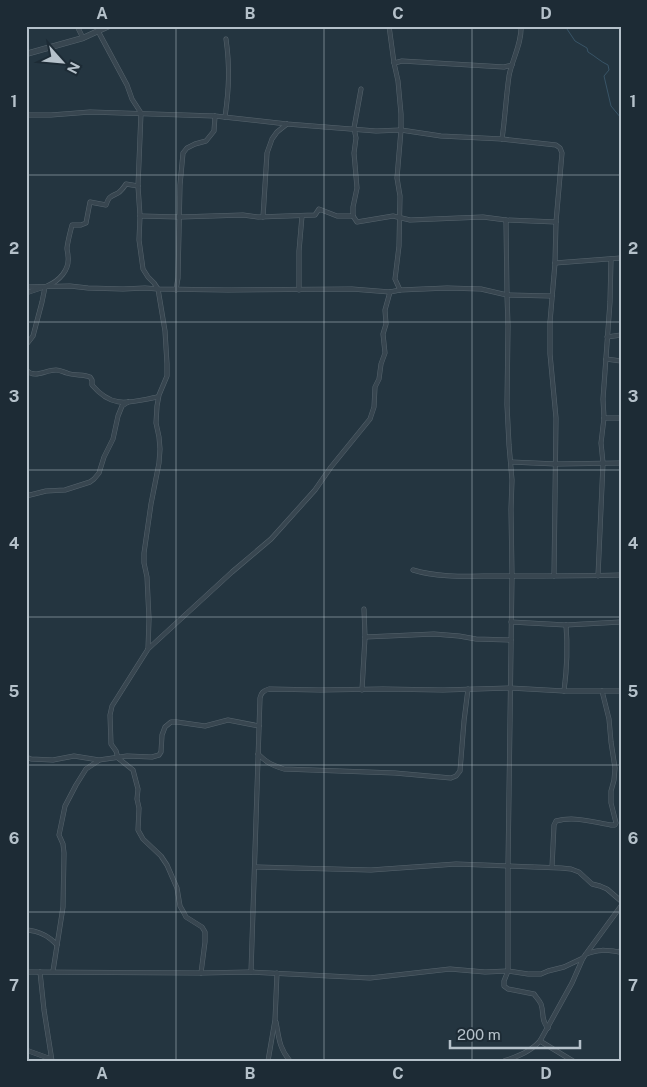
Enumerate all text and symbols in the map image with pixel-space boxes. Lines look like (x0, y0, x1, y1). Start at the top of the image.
text: A (96, 4, 108, 23)
text: B (245, 4, 256, 23)
text: C (392, 4, 404, 23)
text: D (540, 4, 552, 23)
north arrow (38, 38, 88, 88)
text: N (64, 59, 83, 76)
text: 1 (11, 92, 17, 111)
text: 1 (630, 92, 636, 111)
text: 2 (9, 239, 19, 258)
text: 2 (628, 239, 638, 258)
text: 3 (9, 387, 19, 406)
text: 3 (628, 387, 638, 406)
text: 4 (9, 534, 20, 553)
text: 4 (628, 534, 639, 553)
text: 5 (9, 682, 20, 701)
text: 5 (628, 682, 639, 701)
text: 6 (9, 829, 19, 848)
text: 6 (628, 829, 638, 848)
text: 7 (9, 976, 19, 995)
text: 7 (628, 976, 638, 995)
scale bar (450, 1017, 580, 1049)
text: 200 m (457, 1026, 501, 1043)
text: A (96, 1064, 108, 1083)
text: B (245, 1064, 256, 1083)
text: C (392, 1064, 404, 1083)
text: D (540, 1064, 552, 1083)

